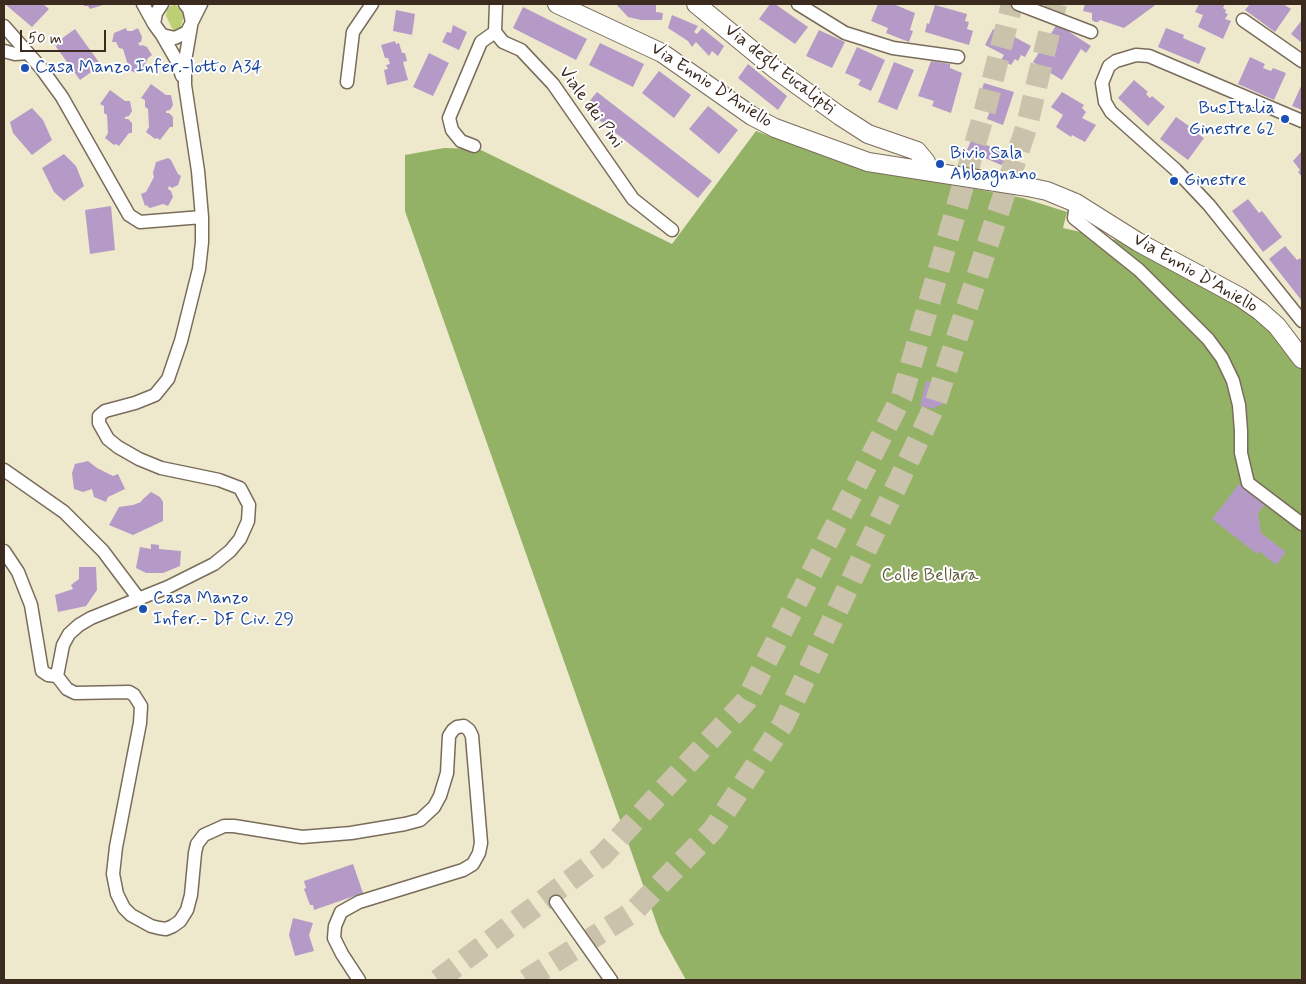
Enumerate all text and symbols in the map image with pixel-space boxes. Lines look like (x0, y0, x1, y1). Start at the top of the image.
scale bar (22, 20, 109, 52)
street label: Via degli Eucalipti (719, 20, 839, 120)
text: 50 m (28, 29, 62, 49)
street label: Via Ennio D'Aniello (646, 39, 776, 133)
place label: Casa Manzo Infer.-lotto A34 (35, 57, 262, 79)
marker: Casa Manzo Infer.-lotto A34 (19, 62, 31, 74)
street label: Viale dei Pini (553, 63, 627, 153)
place label: BusItalia Ginestre 62 (1189, 98, 1275, 140)
marker: BusItalia Ginestre 62 (1279, 113, 1291, 125)
place label: Bivio Sala Abbagnano (950, 143, 1036, 186)
marker: Bivio Sala Abbagnano (934, 158, 946, 170)
place label: Ginestre (1184, 170, 1247, 192)
marker: Ginestre (1168, 175, 1180, 187)
street label: Via Ennio D'Aniello (1129, 229, 1261, 319)
park label: Colle Bellara (882, 565, 978, 587)
place label: Casa Manzo Infer.- DF Civ. 29 (153, 588, 294, 630)
marker: Casa Manzo Infer.- DF Civ. 29 (137, 603, 149, 615)

